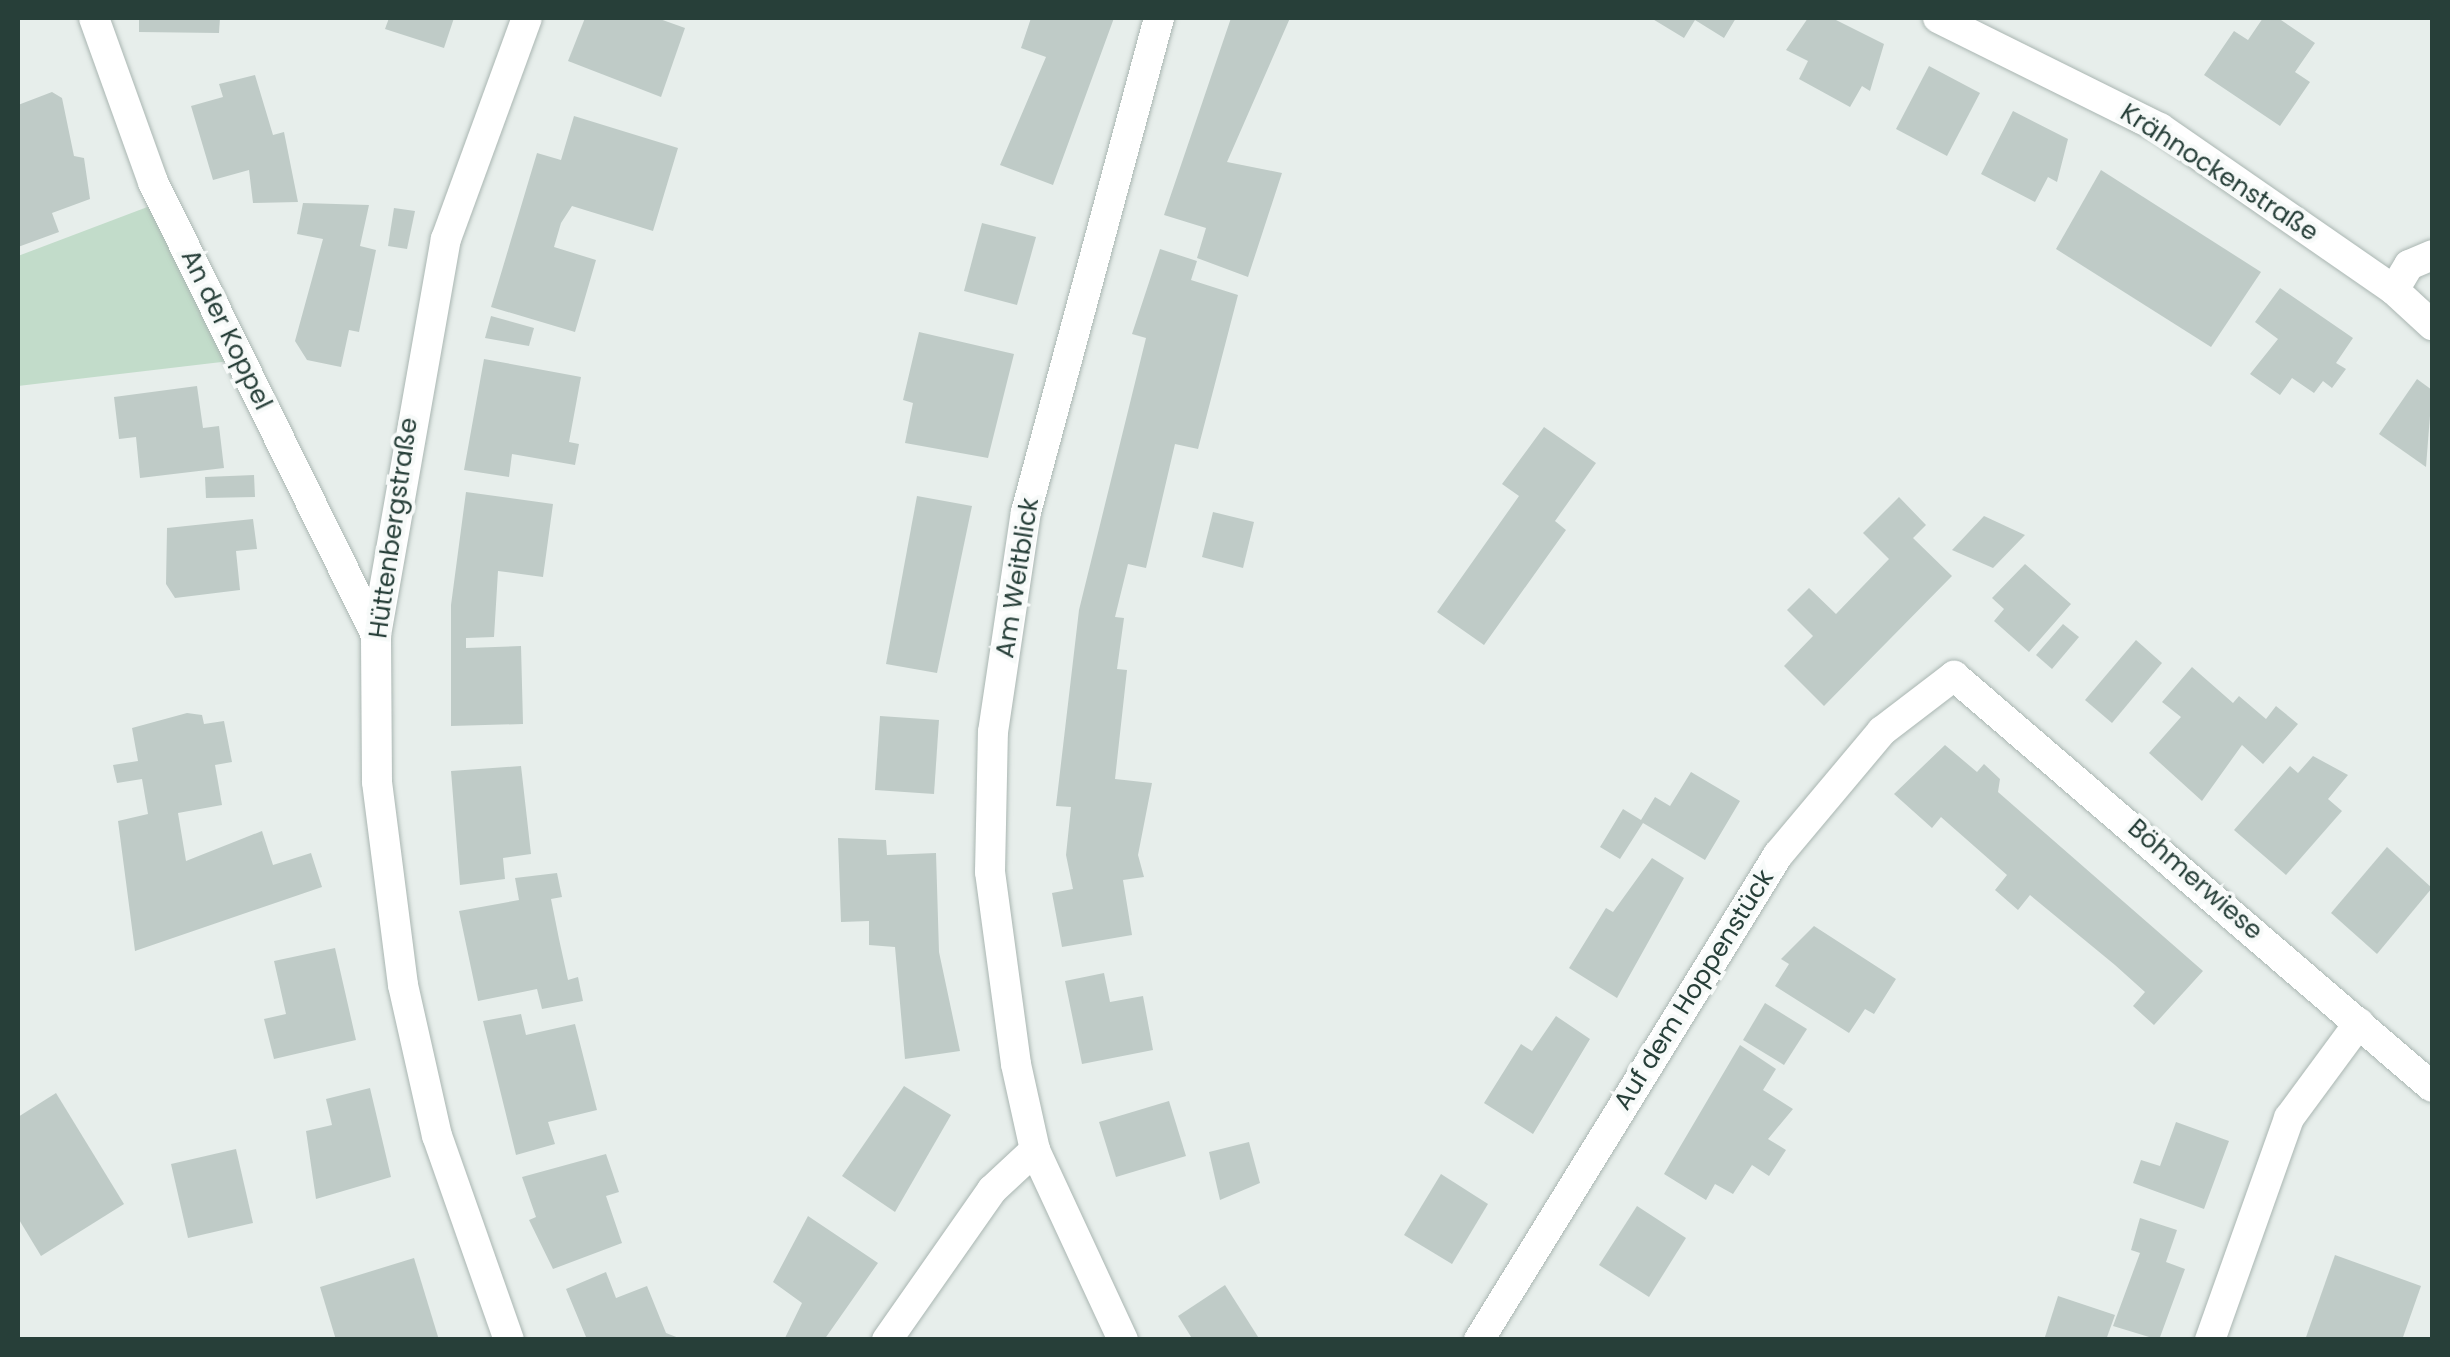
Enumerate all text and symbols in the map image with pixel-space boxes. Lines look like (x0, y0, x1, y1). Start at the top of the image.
street label: Krähnockenstraße (2115, 98, 2323, 248)
street label: An der Koppel (174, 245, 278, 415)
street label: Hüttenbergstraße (364, 416, 424, 640)
street label: Am Weitblick (991, 496, 1045, 660)
street label: Böhmerwiese (2122, 813, 2268, 947)
street label: Auf dem Hoppenstück (1608, 864, 1780, 1116)

